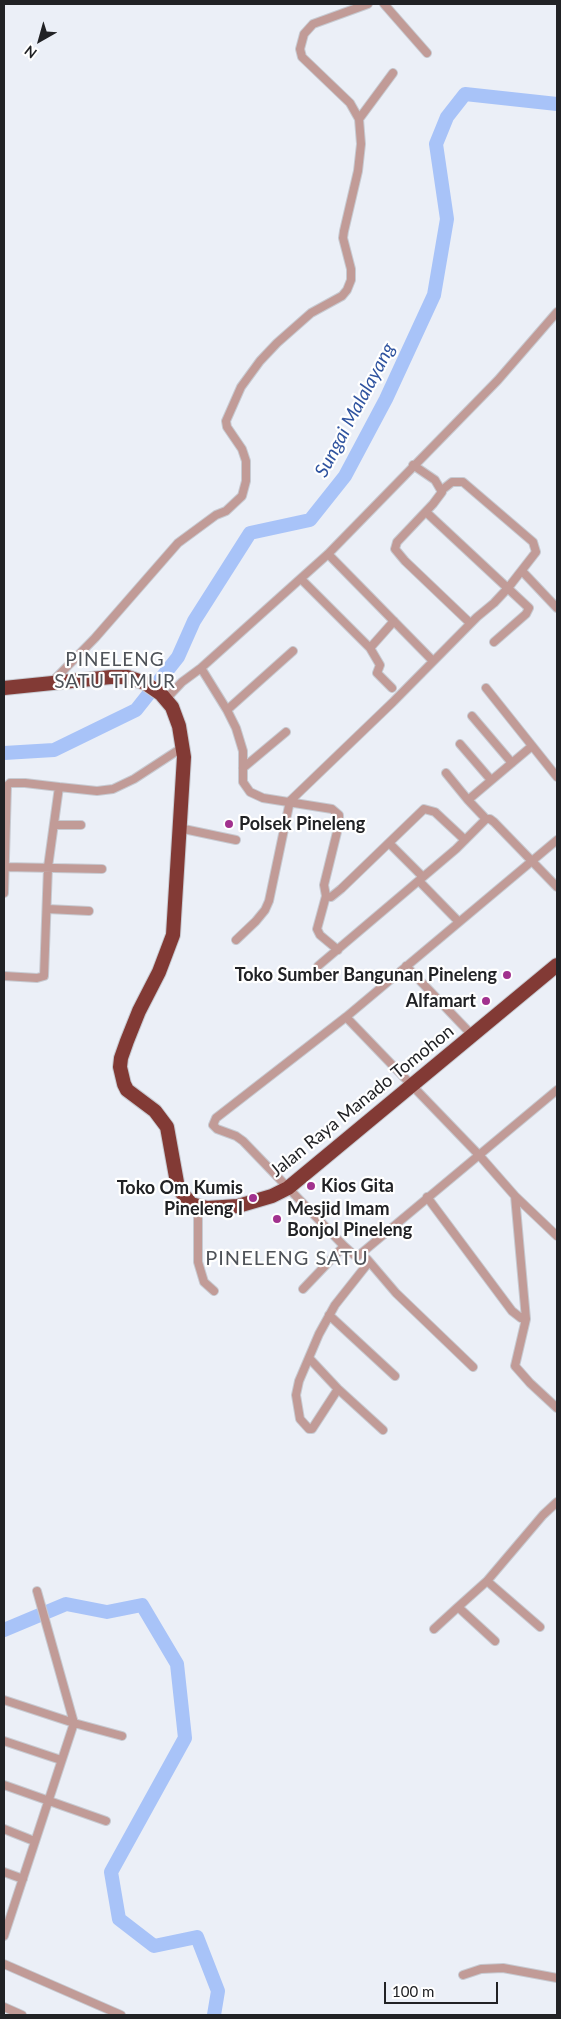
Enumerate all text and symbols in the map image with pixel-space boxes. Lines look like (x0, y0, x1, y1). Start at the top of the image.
north arrow (15, 15, 65, 65)
text: N (21, 42, 40, 62)
water label: Sungai Malalayang (310, 339, 400, 481)
district label: PINELENG SATU TIMUR (53, 649, 177, 693)
place label: Polsek Pineleng (239, 813, 365, 835)
marker: Polsek Pineleng (223, 818, 235, 830)
place label: Toko Sumber Bangunan Pineleng (235, 964, 497, 986)
marker: Toko Sumber Bangunan Pineleng (501, 969, 513, 981)
place label: Alfamart (406, 990, 476, 1012)
marker: Alfamart (480, 995, 492, 1007)
street label: Jalan Raya Manado Tomohon (266, 1020, 458, 1182)
place label: Kios Gita (321, 1175, 394, 1197)
place label: Toko Om Kumis Pineleng I (117, 1177, 243, 1220)
marker: Kios Gita (305, 1180, 317, 1192)
marker: Toko Om Kumis Pineleng I (247, 1192, 259, 1204)
place label: Mesjid Imam Bonjol Pineleng (287, 1198, 412, 1240)
marker: Mesjid Imam Bonjol Pineleng (271, 1213, 283, 1225)
district label: PINELENG SATU (204, 1247, 370, 1271)
scale bar (386, 1972, 500, 2004)
text: 100 m (392, 1982, 434, 2000)

